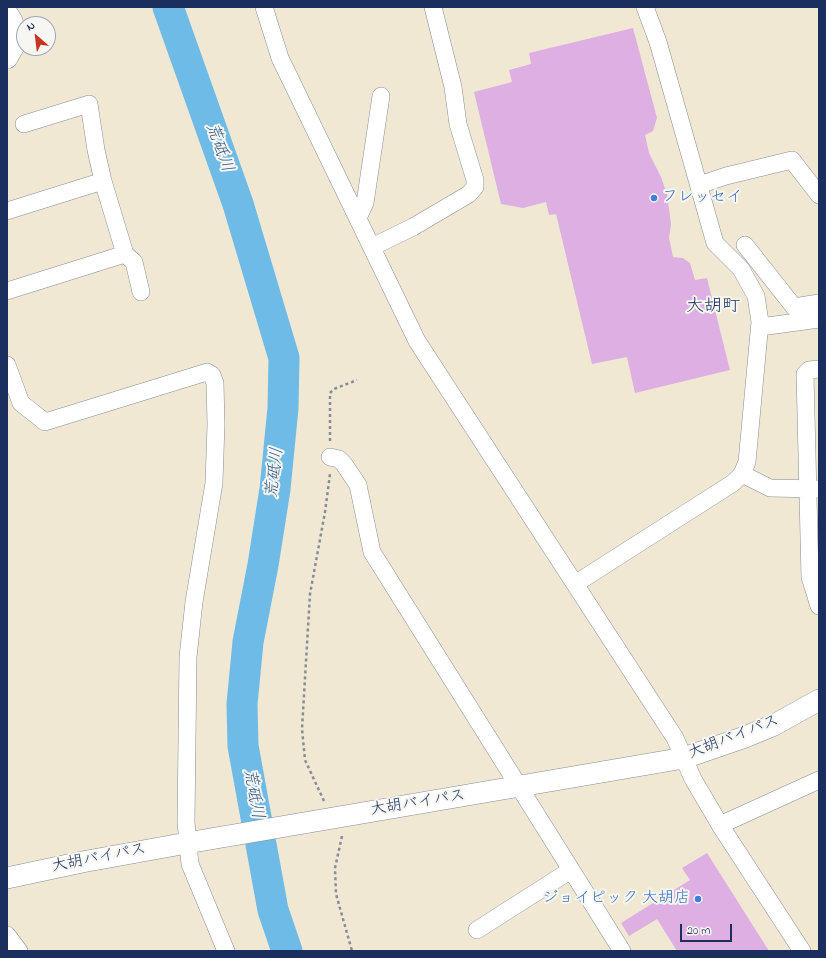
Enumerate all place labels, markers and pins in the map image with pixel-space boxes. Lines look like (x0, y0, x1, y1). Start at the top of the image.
place label: フレッセイ (662, 188, 742, 208)
marker: フレッセイ (649, 193, 659, 203)
place label: ジョイピック 大胡店 (542, 889, 690, 909)
marker: ジョイピック 大胡店 (693, 894, 703, 904)

